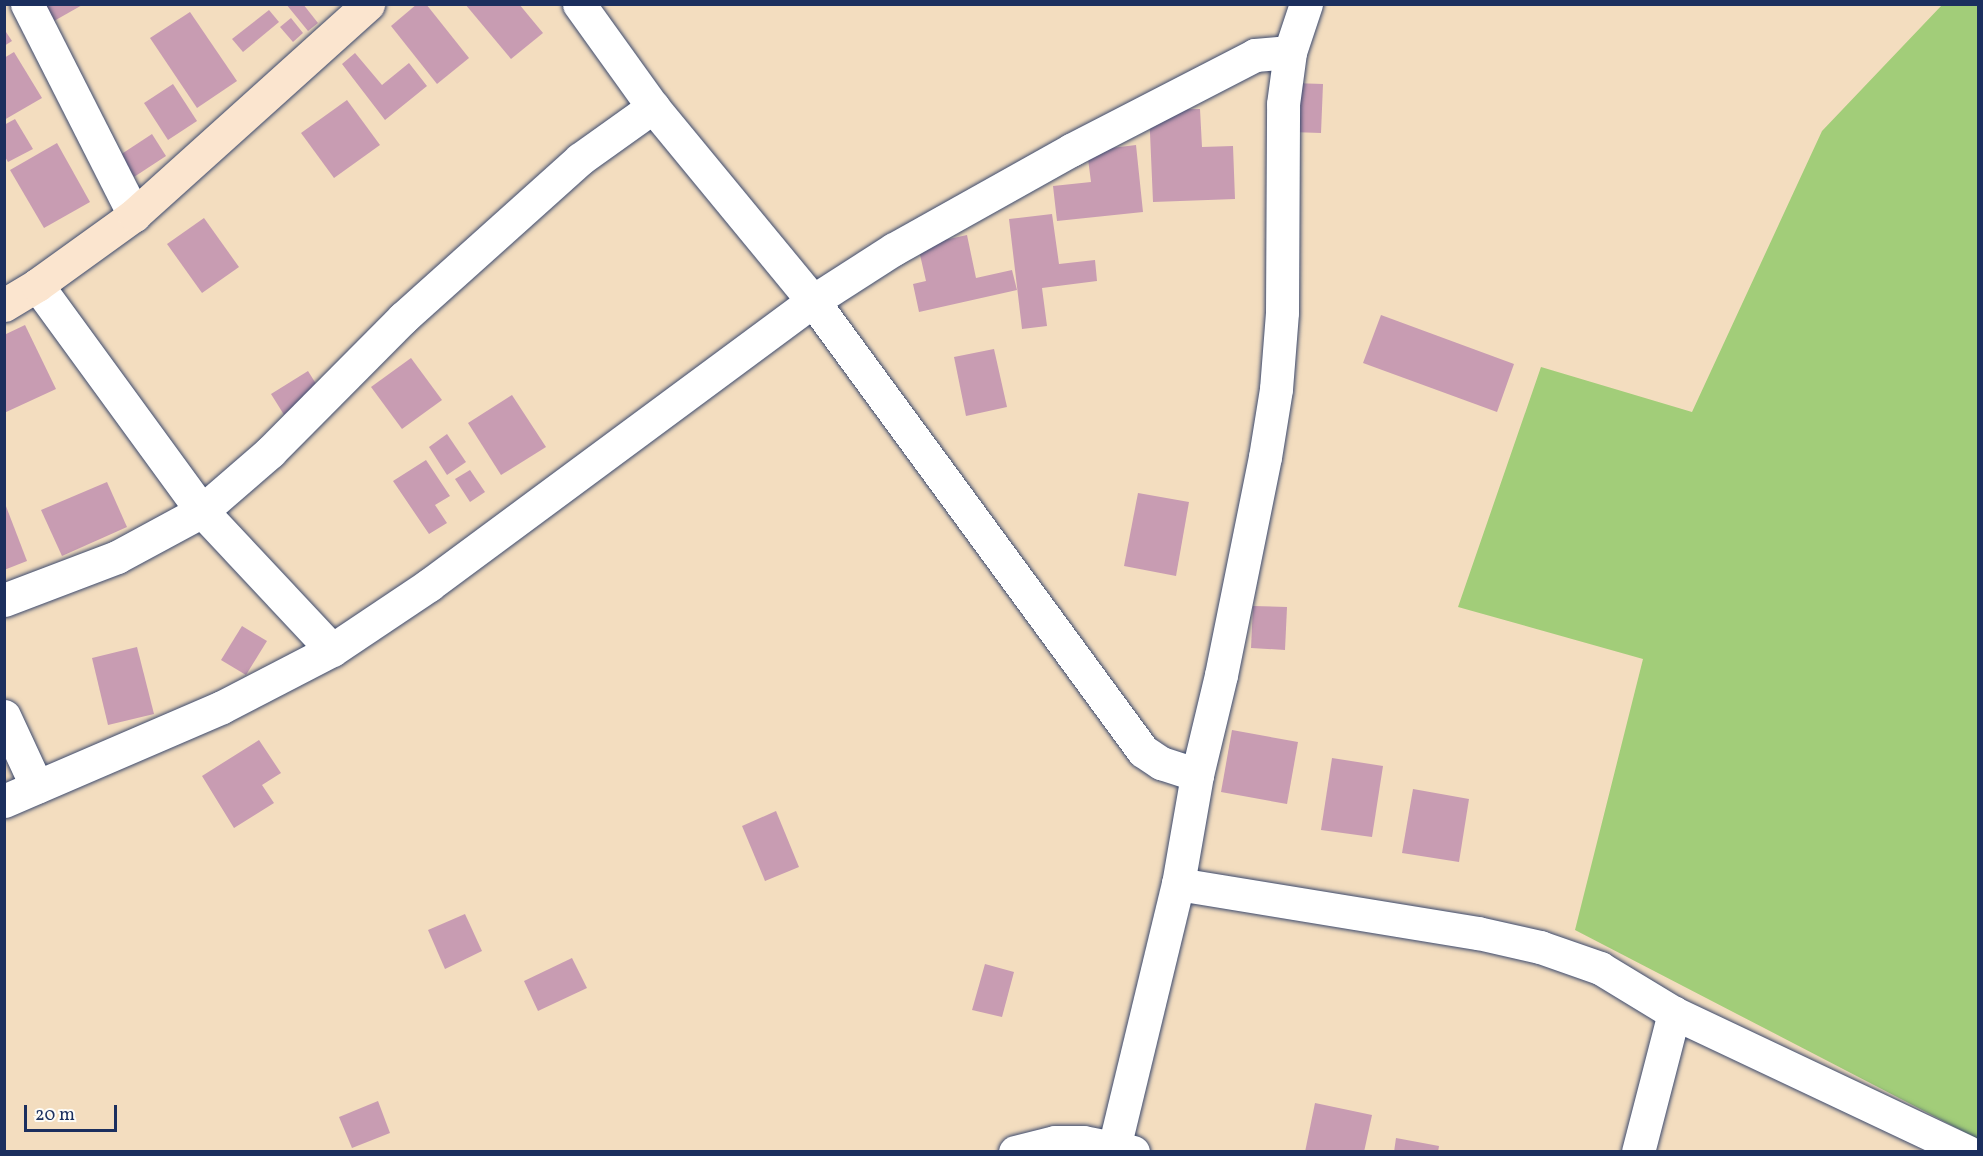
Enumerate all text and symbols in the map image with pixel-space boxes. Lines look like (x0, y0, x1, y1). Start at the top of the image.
scale bar (27, 1093, 120, 1131)
text: 20 m (35, 1103, 75, 1128)

